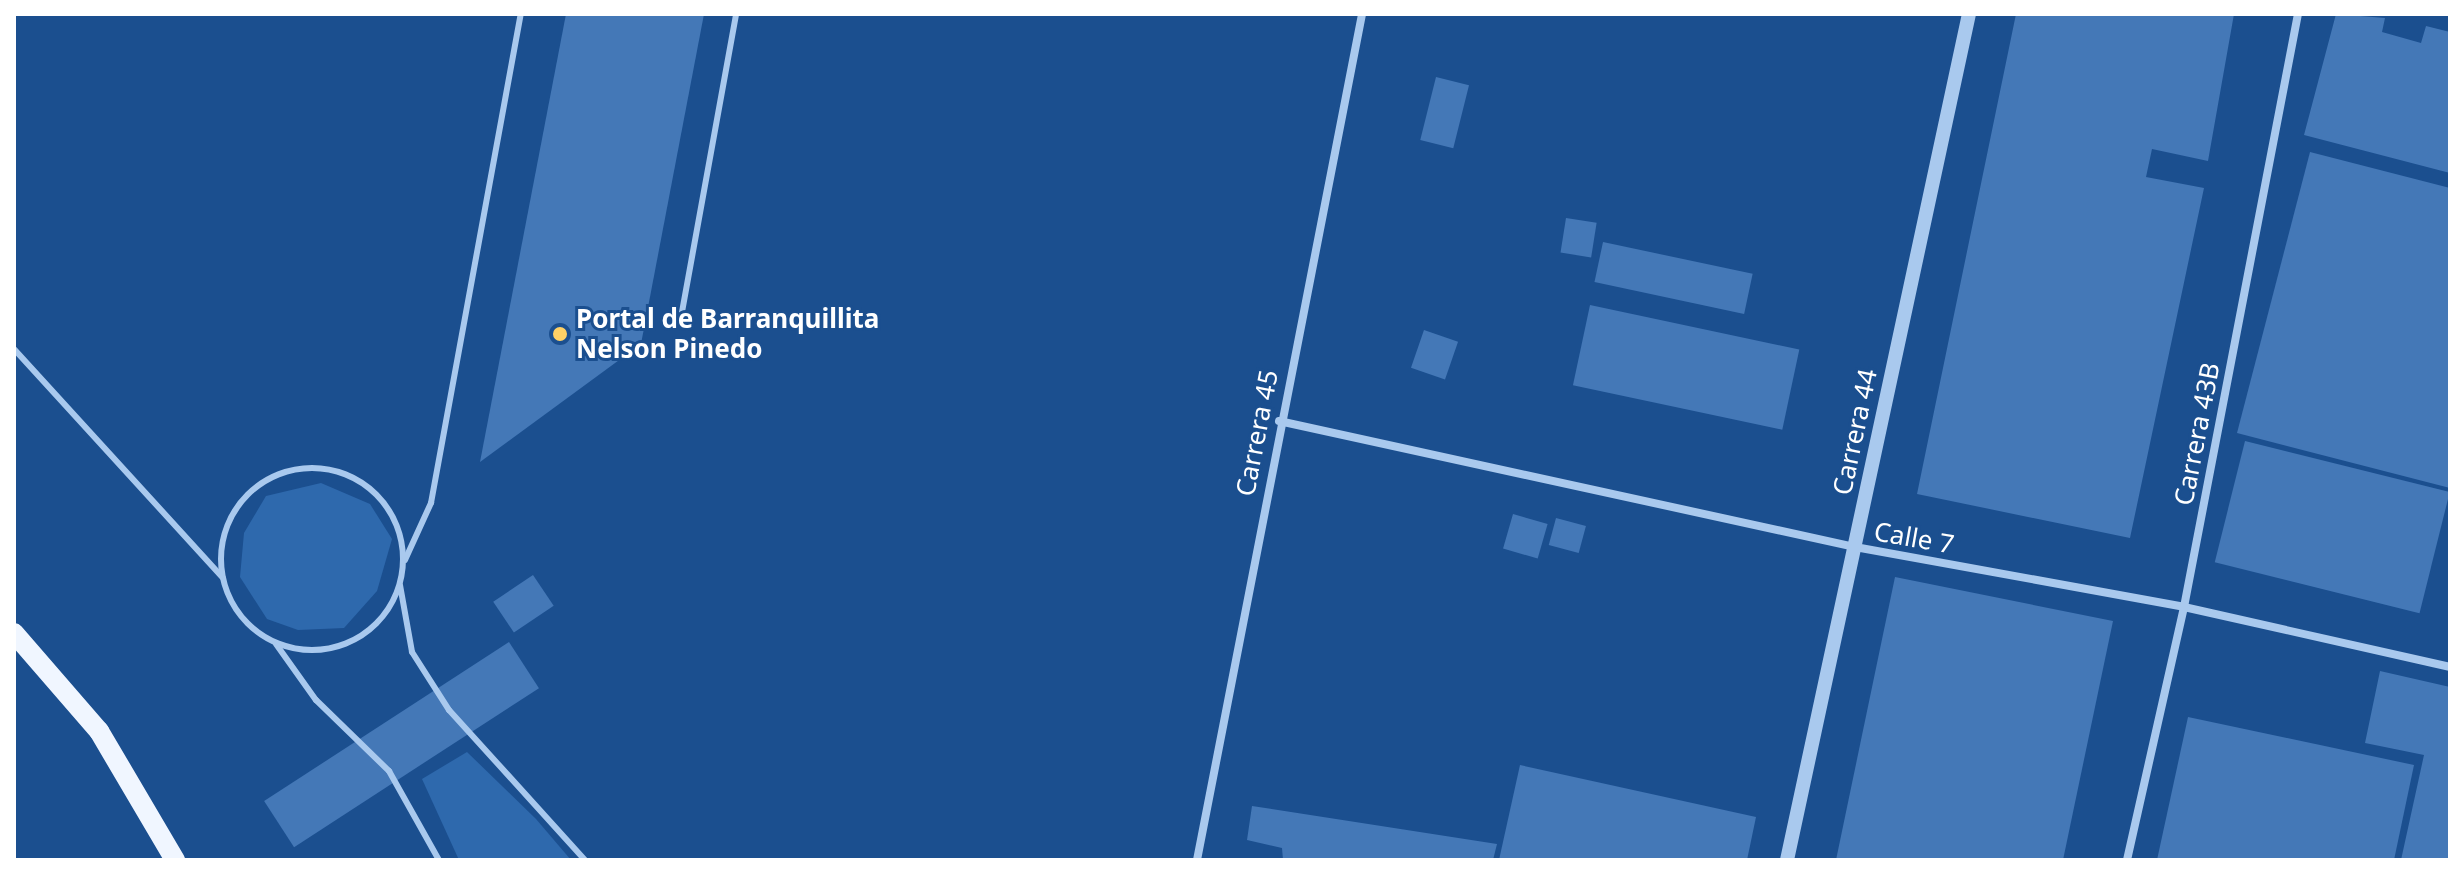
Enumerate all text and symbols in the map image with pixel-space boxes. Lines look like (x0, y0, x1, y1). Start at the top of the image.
place label: Portal de Barranquillita Nelson Pinedo (576, 303, 879, 364)
marker: Portal de Barranquillita Nelson Pinedo (551, 325, 569, 343)
street label: Carrera 43B (2168, 360, 2226, 508)
street label: Carrera 44 (1826, 366, 1884, 498)
street label: Carrera 45 (1229, 367, 1285, 499)
street label: Calle 7 (1872, 516, 1956, 560)

